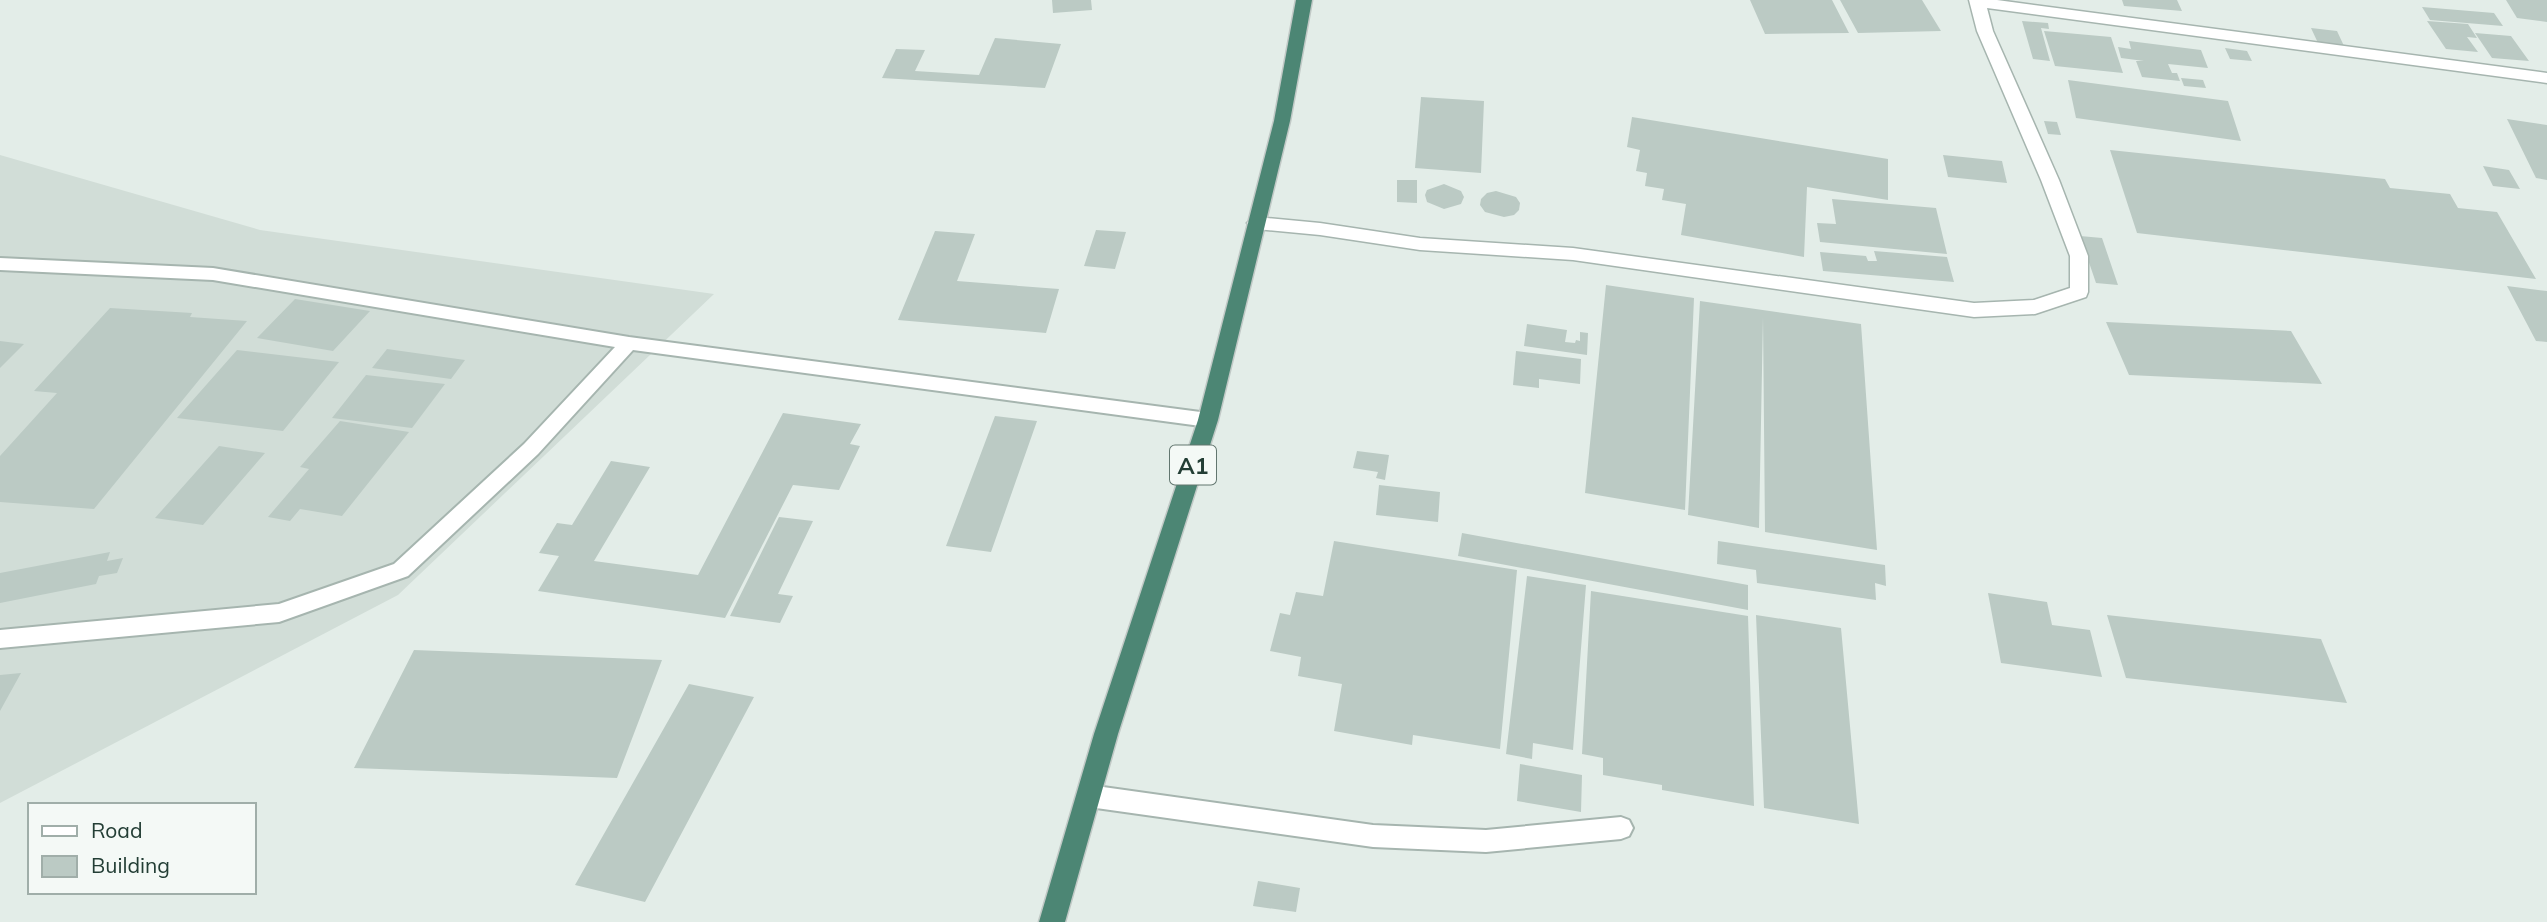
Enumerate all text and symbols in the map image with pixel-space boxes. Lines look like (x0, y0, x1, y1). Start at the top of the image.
road number: A1 (1170, 446, 1216, 485)
legend (28, 803, 256, 894)
text: Road (91, 817, 142, 843)
text: Building (91, 852, 170, 878)

